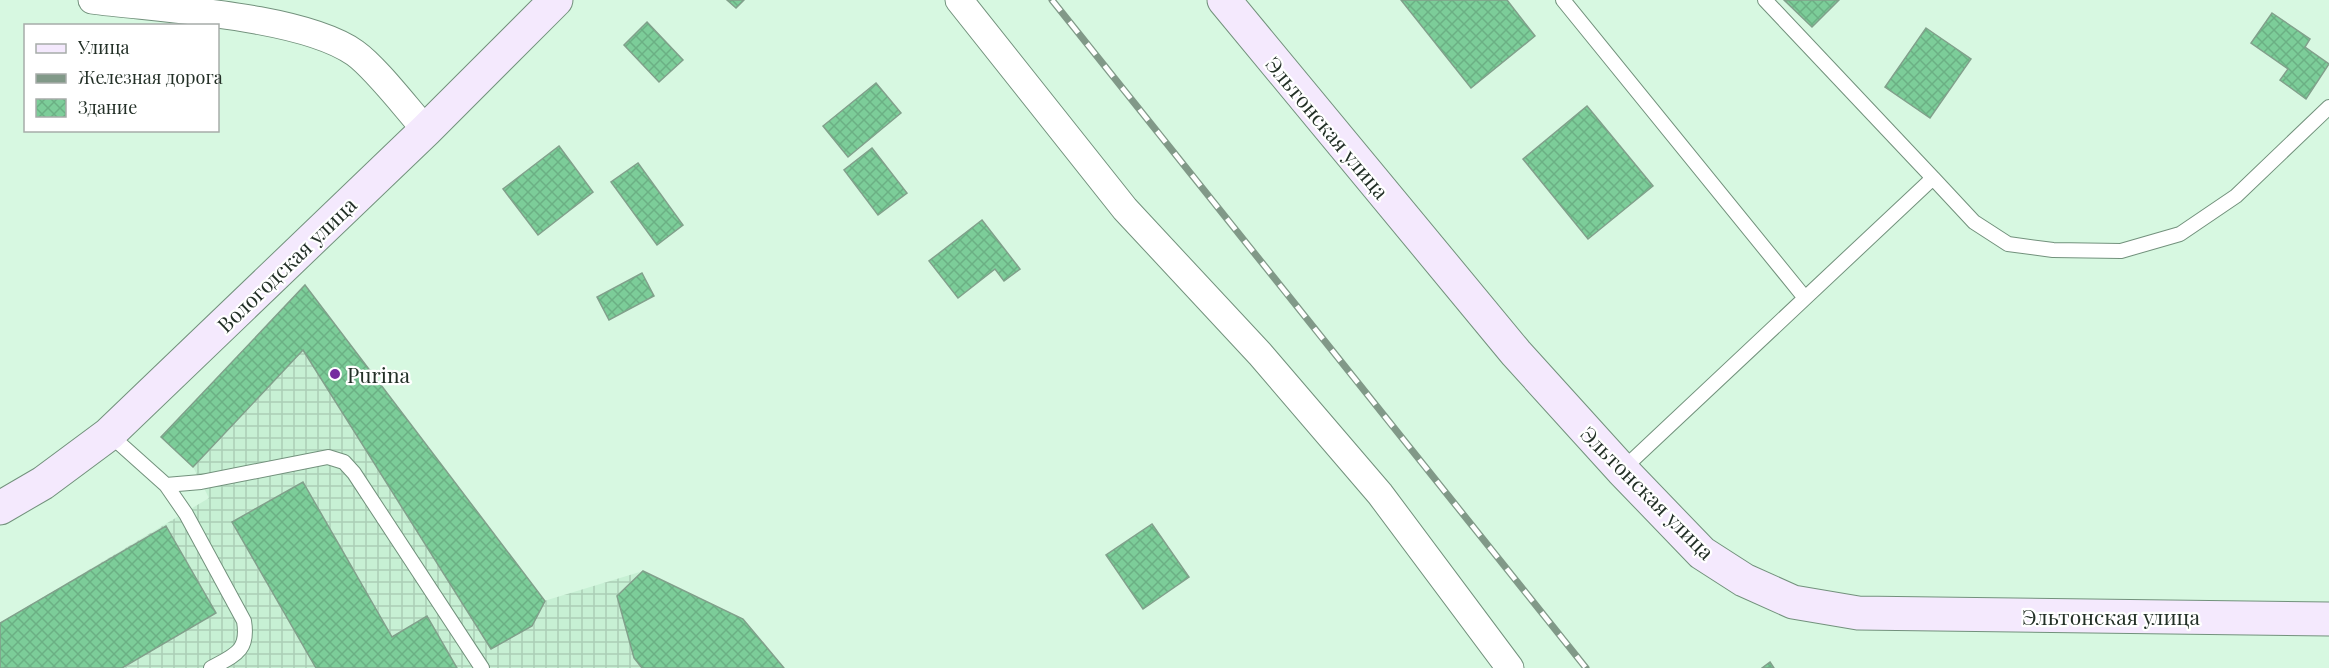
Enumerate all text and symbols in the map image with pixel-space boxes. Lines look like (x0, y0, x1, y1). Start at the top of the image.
legend (24, 24, 219, 132)
text: Улица (77, 35, 129, 59)
street label: Эльтонская улица (1260, 50, 1396, 205)
text: Железная дорога (78, 65, 223, 89)
text: Здание (78, 95, 137, 119)
street label: Вологодская улица (210, 190, 362, 338)
place label: Purina (347, 360, 411, 388)
marker: Purina (328, 367, 342, 381)
street label: Эльтонская улица (1575, 419, 1721, 565)
street label: Эльтонская улица (2022, 602, 2201, 630)

